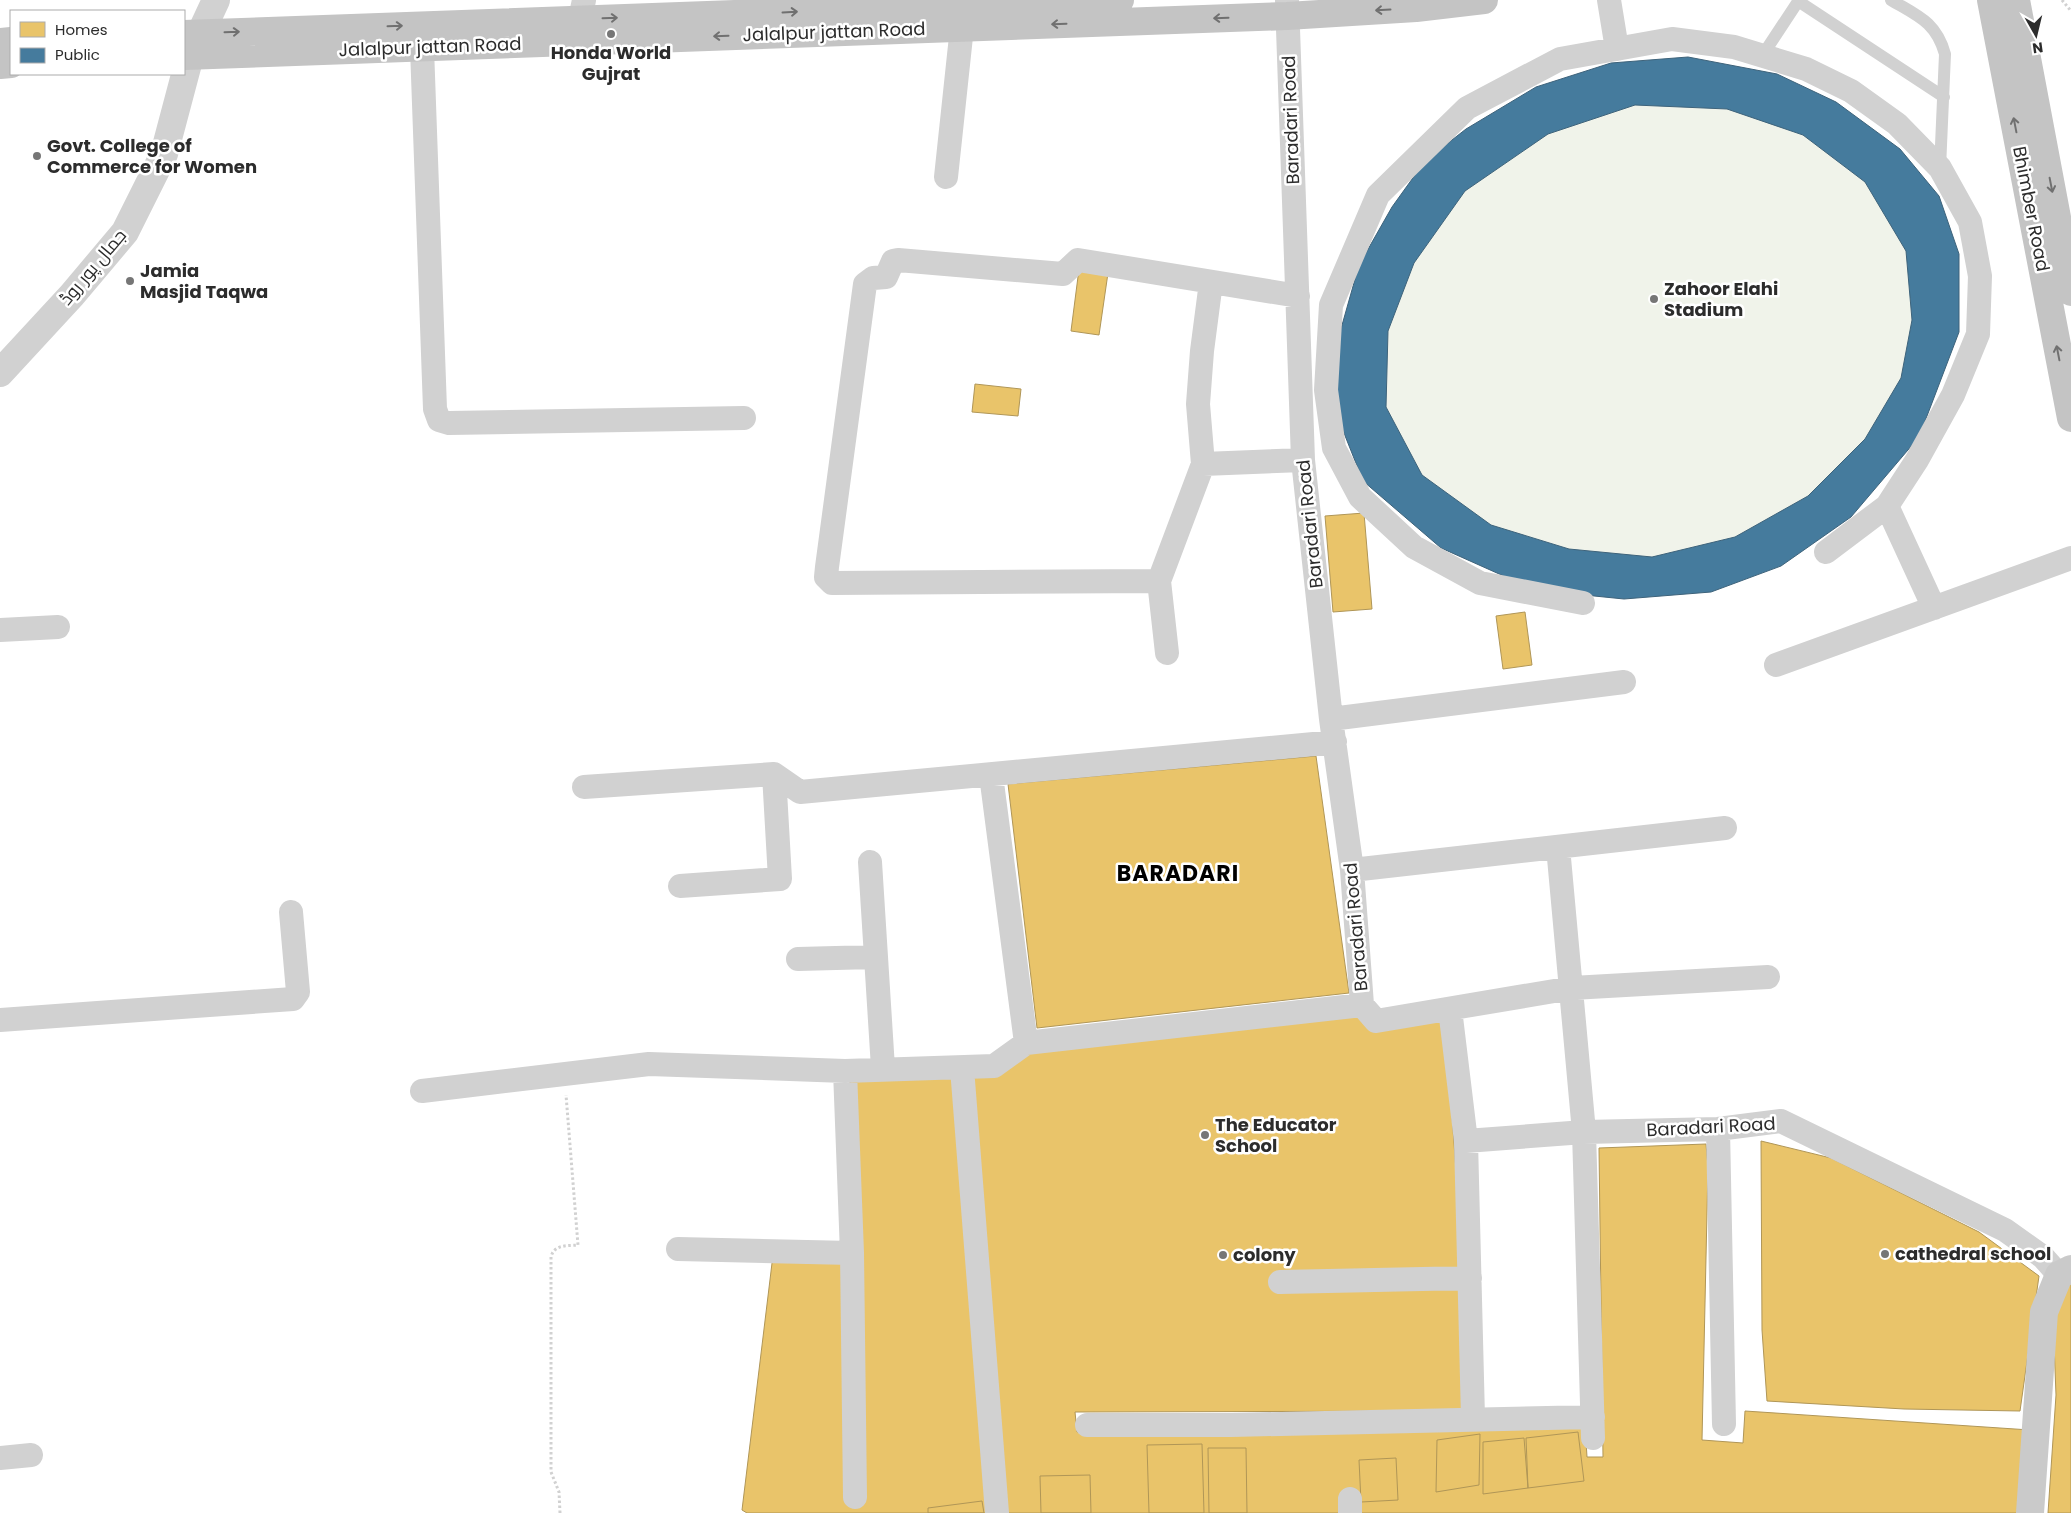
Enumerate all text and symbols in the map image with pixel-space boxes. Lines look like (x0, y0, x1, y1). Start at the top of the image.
one-way arrow (1376, 6, 1392, 15)
one-way arrow (781, 8, 797, 17)
legend (10, 10, 185, 75)
north arrow (2011, 10, 2061, 60)
one-way arrow (601, 13, 617, 23)
one-way arrow (1213, 14, 1229, 23)
street label: Jalalpur jattan Road (742, 16, 926, 47)
text: Homes (55, 19, 108, 40)
one-way arrow (1051, 19, 1067, 28)
one-way arrow (386, 21, 403, 31)
one-way arrow (224, 28, 240, 37)
marker: Honda World Gujrat (605, 28, 617, 40)
street label: Jalalpur jattan Road (338, 31, 522, 62)
one-way arrow (714, 31, 730, 40)
text: N (2031, 37, 2044, 59)
place label: Honda World Gujrat (551, 40, 671, 86)
text: Public (55, 44, 100, 65)
street label: Baradari Road (1276, 55, 1305, 185)
one-way arrow (2009, 117, 2019, 133)
place label: Govt. College of Commerce for Women (47, 133, 257, 179)
street label: Bhimber Road (2007, 144, 2056, 274)
marker: Govt. College of Commerce for Women (31, 150, 43, 162)
one-way arrow (2046, 177, 2056, 193)
street label: جمال پور روڈ (53, 223, 132, 310)
place label: Jamia Masjid Taqwa (140, 258, 268, 304)
marker: Jamia Masjid Taqwa (124, 275, 136, 287)
place label: Zahoor Elahi Stadium (1664, 276, 1778, 322)
marker: Zahoor Elahi Stadium (1648, 293, 1660, 305)
one-way arrow (2053, 346, 2063, 362)
street label: Baradari Road (1290, 459, 1329, 590)
district label: BARADARI (1117, 858, 1239, 889)
street label: Baradari Road (1337, 862, 1374, 992)
street label: Baradari Road (1646, 1111, 1776, 1142)
place label: The Educator School (1215, 1112, 1337, 1158)
marker: The Educator School (1199, 1129, 1211, 1141)
place label: cathedral school (1895, 1241, 2051, 1266)
place label: colony (1233, 1242, 1296, 1267)
marker: cathedral school (1879, 1248, 1891, 1260)
marker: colony (1217, 1249, 1229, 1261)

